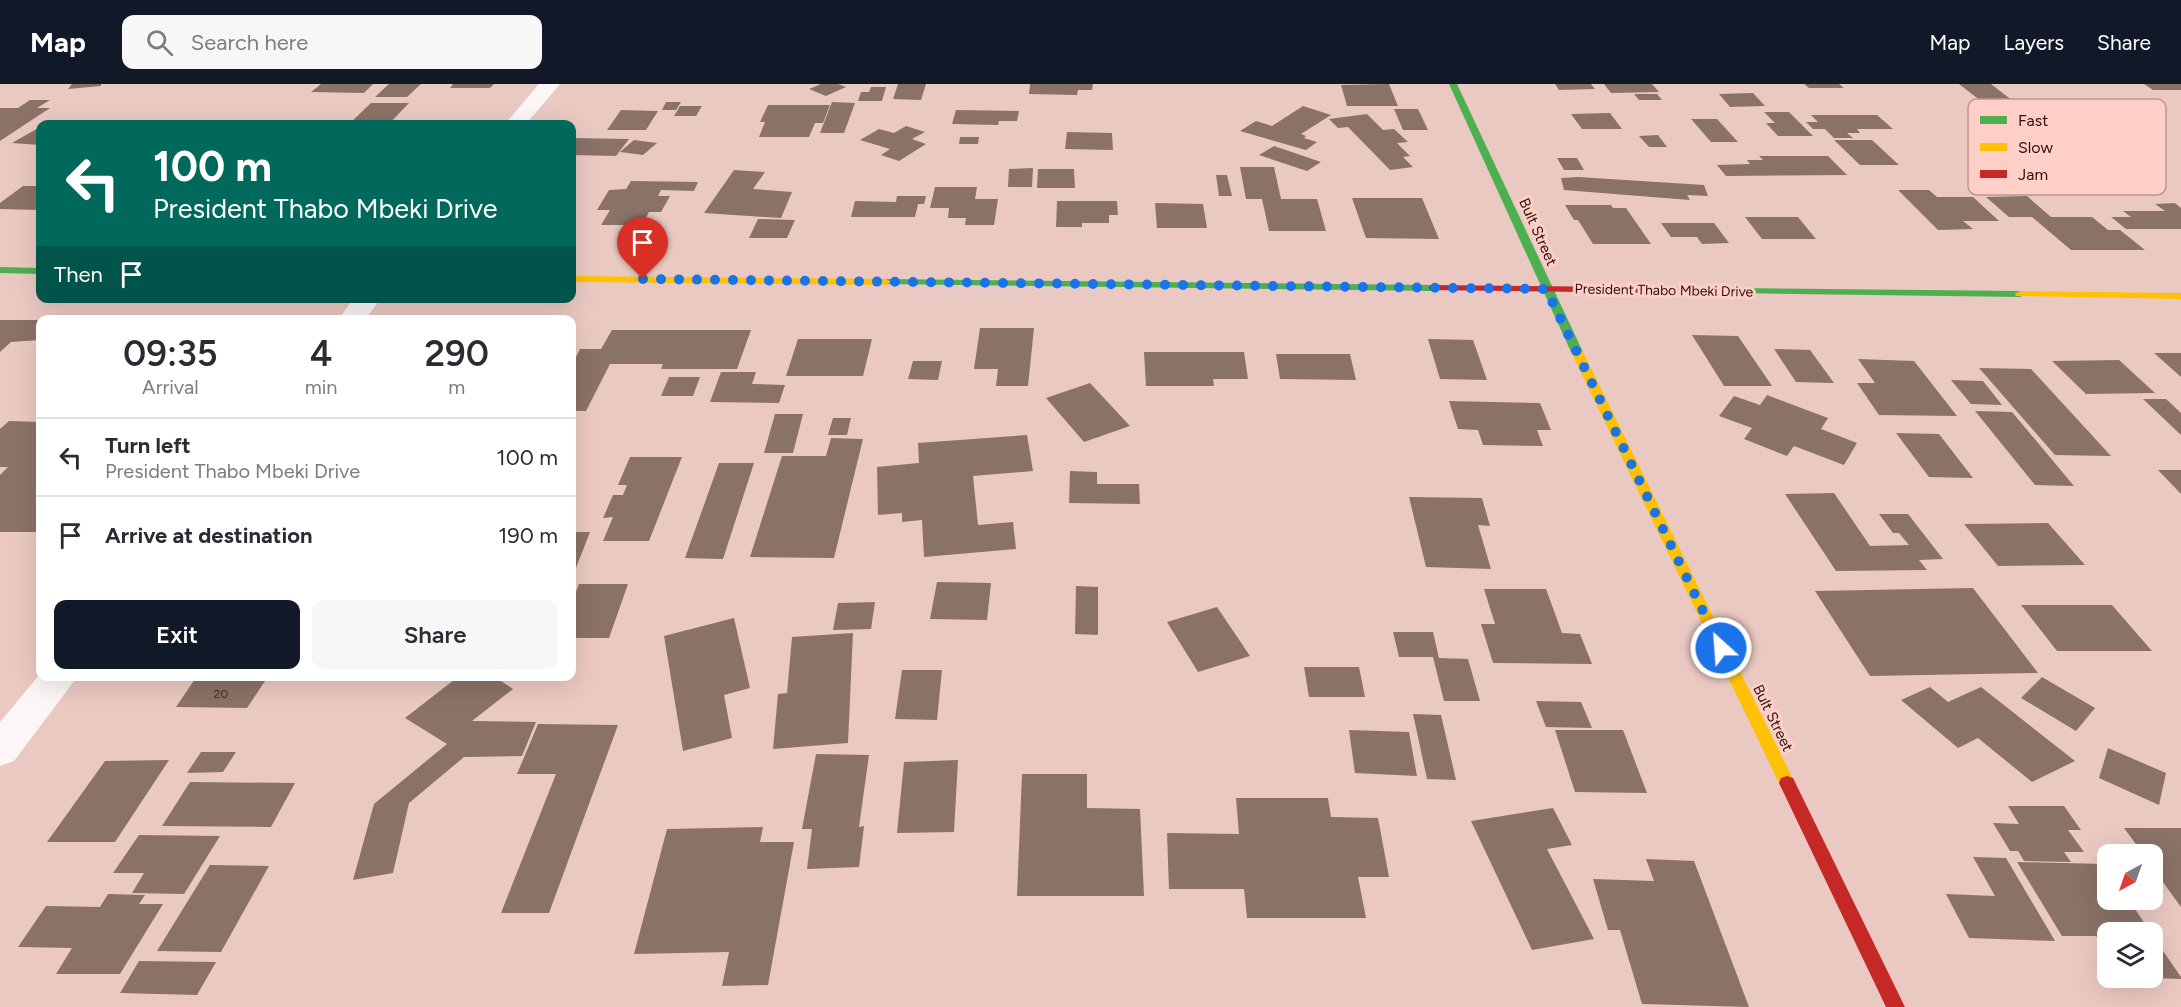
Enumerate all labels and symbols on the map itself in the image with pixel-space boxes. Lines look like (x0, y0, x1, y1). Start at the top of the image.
legend (1968, 99, 2166, 195)
text: Fast (2018, 111, 2048, 130)
text: Slow (2018, 138, 2053, 157)
text: Jam (2018, 165, 2048, 184)
street label: Bult Street (1515, 195, 1561, 269)
pin (617, 217, 668, 279)
street label: President Thabo Mbeki Drive (1575, 280, 1754, 301)
position arrow (1689, 616, 1753, 680)
street label: Bult Street (1749, 682, 1797, 755)
house number: 20 (214, 687, 229, 701)
north arrow (2097, 844, 2163, 910)

